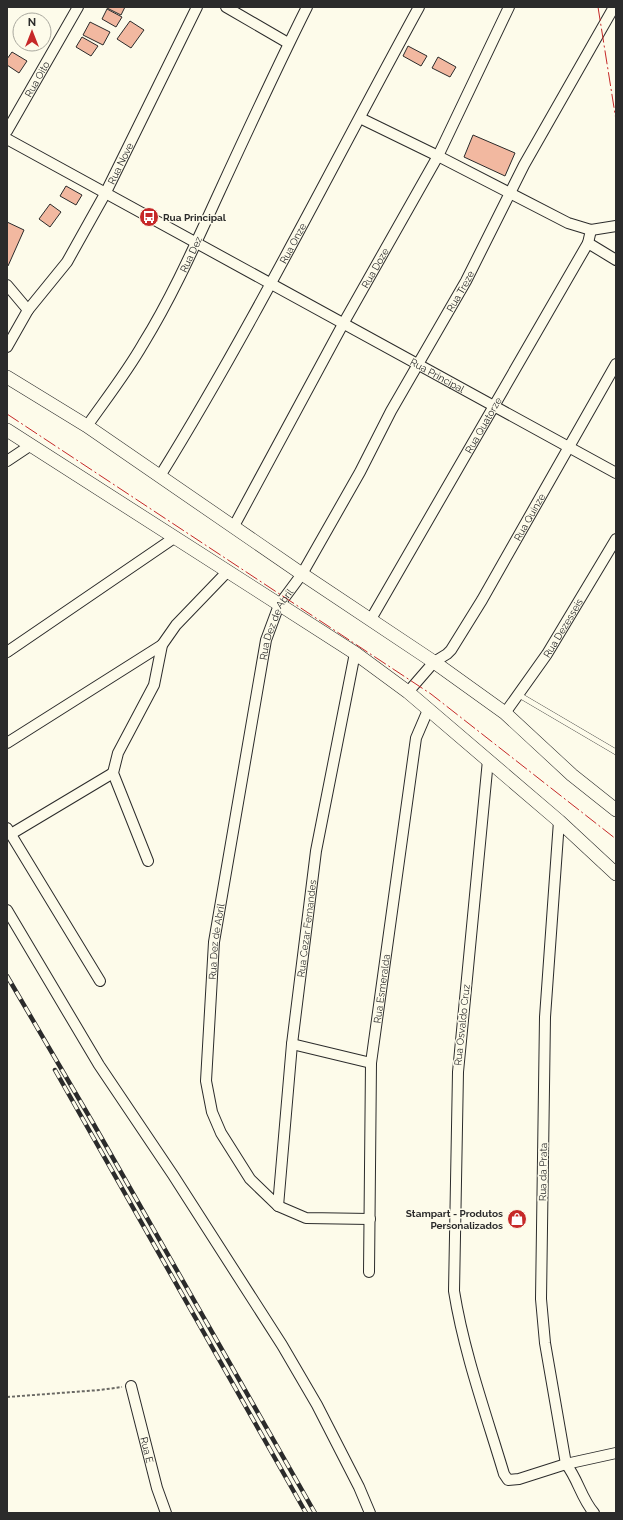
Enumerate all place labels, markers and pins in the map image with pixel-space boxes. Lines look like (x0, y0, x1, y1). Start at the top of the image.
bus stop icon: Rua Principal (138, 206, 160, 228)
place label: Rua Principal (163, 212, 227, 223)
place label: Stampart - Produtos Personalizados (406, 1208, 503, 1231)
shop icon: Stampart - Produtos Personalizados (506, 1208, 528, 1230)

